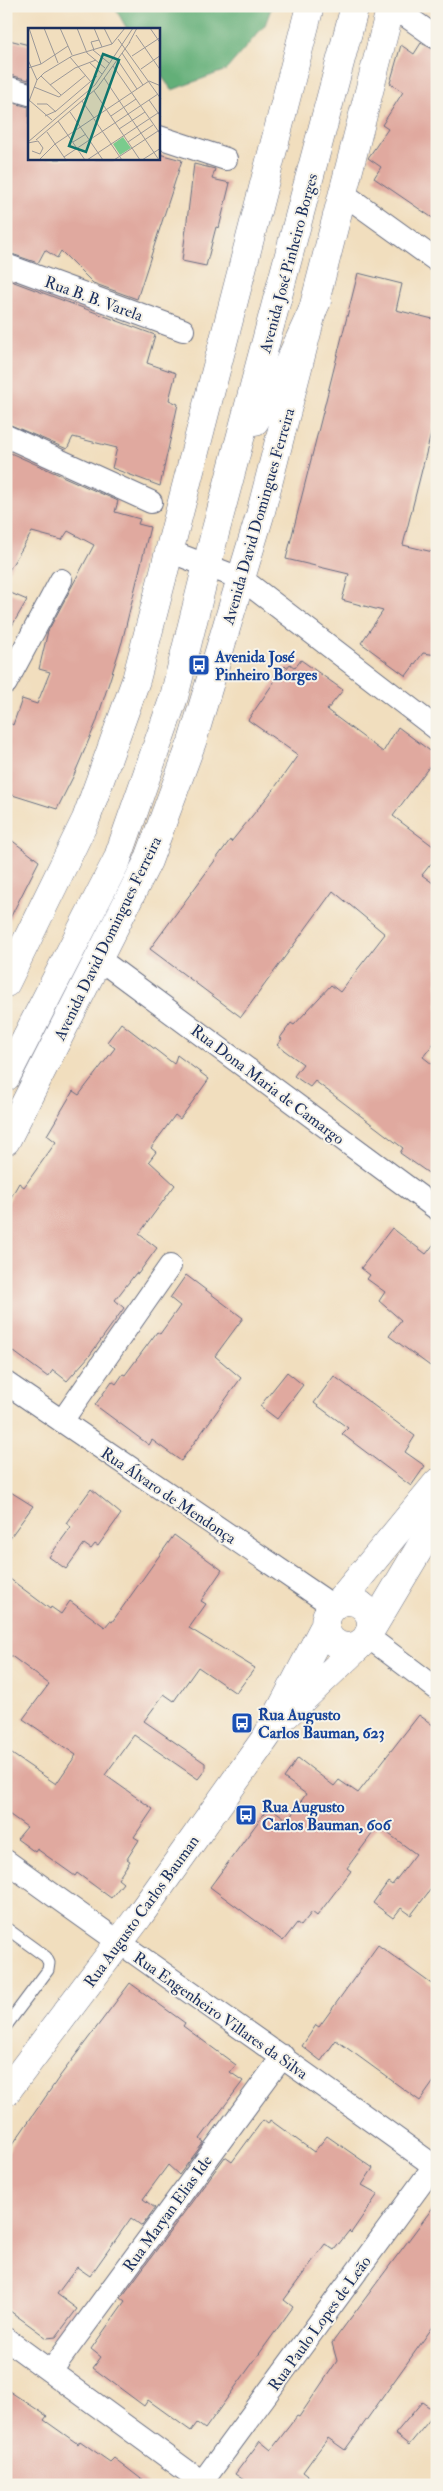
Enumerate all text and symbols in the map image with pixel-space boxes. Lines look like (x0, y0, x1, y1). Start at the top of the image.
inset map (28, 28, 160, 160)
street label: Avenida José Pinheiro Borges (255, 171, 324, 356)
street label: Rua B. B. Varela (42, 272, 146, 326)
street label: Avenida David Domingues Ferreira (218, 405, 300, 628)
place label: Avenida José Pinheiro Borges (214, 647, 318, 686)
bus stop icon: Avenida José Pinheiro Borges (187, 653, 211, 677)
street label: Avenida David Domingues Ferreira (49, 833, 166, 1045)
street label: Rua Dona Maria de Camargo (187, 1020, 348, 1149)
street label: Rua Álvaro de Mendonça (97, 1442, 241, 1549)
place label: Rua Augusto Carlos Bauman, 623 (258, 1705, 385, 1743)
bus stop icon: Rua Augusto Carlos Bauman, 623 (230, 1711, 254, 1735)
place label: Rua Augusto Carlos Bauman, 606 (262, 1797, 393, 1835)
bus stop icon: Rua Augusto Carlos Bauman, 606 (234, 1803, 258, 1827)
street label: Rua Augusto Carlos Bauman (80, 1832, 204, 1992)
street label: Rua Engenheiro Villares da Silva (129, 1948, 312, 2084)
street label: Rua Maryan Elias Ide (119, 2151, 217, 2276)
street label: Rua Paulo Lopes de Leão (264, 2252, 376, 2396)

